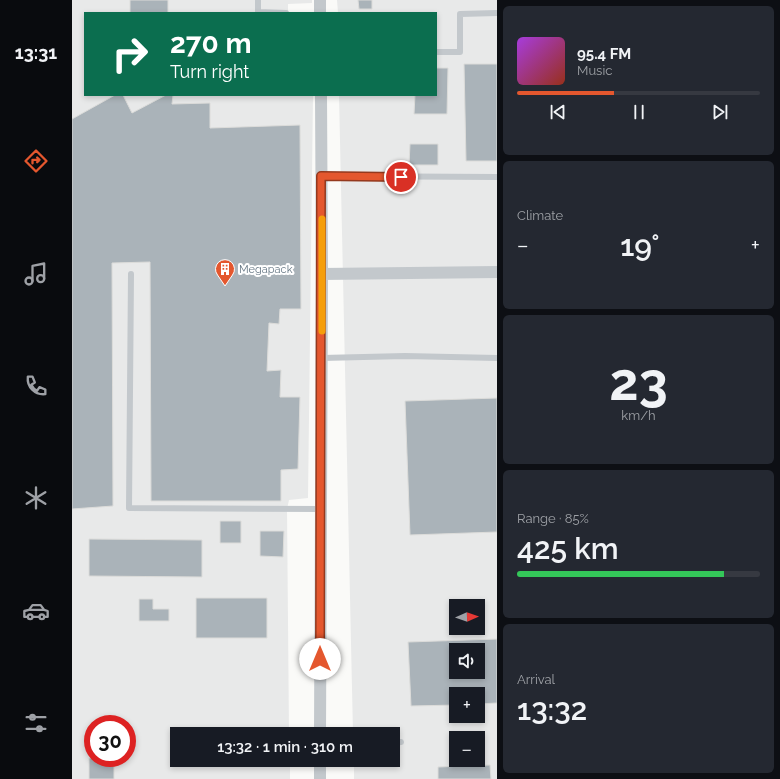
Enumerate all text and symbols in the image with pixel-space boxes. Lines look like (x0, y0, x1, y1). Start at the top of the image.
text: 270 m (170, 27, 251, 60)
icon: right (104, 28, 156, 80)
text: 13:31 (15, 42, 57, 63)
text: 95.4 FM (577, 45, 631, 63)
text: Turn right (170, 61, 249, 82)
text: Music (577, 63, 612, 78)
icon: previous (547, 101, 569, 123)
icon: pause (628, 101, 650, 123)
icon: next (709, 101, 731, 123)
icon: directions (22, 147, 50, 175)
pin (384, 160, 418, 194)
icon: arrive (390, 166, 412, 188)
text: Climate (517, 208, 563, 223)
text: 19° (620, 228, 659, 263)
text: − (517, 232, 529, 258)
text: + (751, 232, 760, 258)
building icon: Megapack (214, 258, 236, 286)
icon: music (22, 260, 50, 288)
place label: Megapack (239, 263, 293, 276)
text: 23 (609, 351, 668, 412)
icon: phone (22, 372, 50, 400)
text: km/h (621, 408, 656, 423)
icon: climate (22, 484, 50, 512)
text: Range · 85% (517, 511, 589, 526)
text: 425 km (517, 531, 619, 566)
icon: car (22, 597, 50, 625)
north arrow (449, 599, 485, 635)
map controls (449, 599, 485, 767)
position arrow (299, 638, 341, 680)
button: sound (449, 643, 485, 679)
text: Arrival (517, 672, 555, 687)
button: + (449, 687, 485, 723)
text: 13:32 (517, 692, 587, 727)
icon: filters (22, 709, 50, 737)
speed limit sign: 30 (84, 715, 136, 767)
button: − (449, 731, 485, 767)
text: 13:32 · 1 min · 310 m (217, 738, 353, 756)

